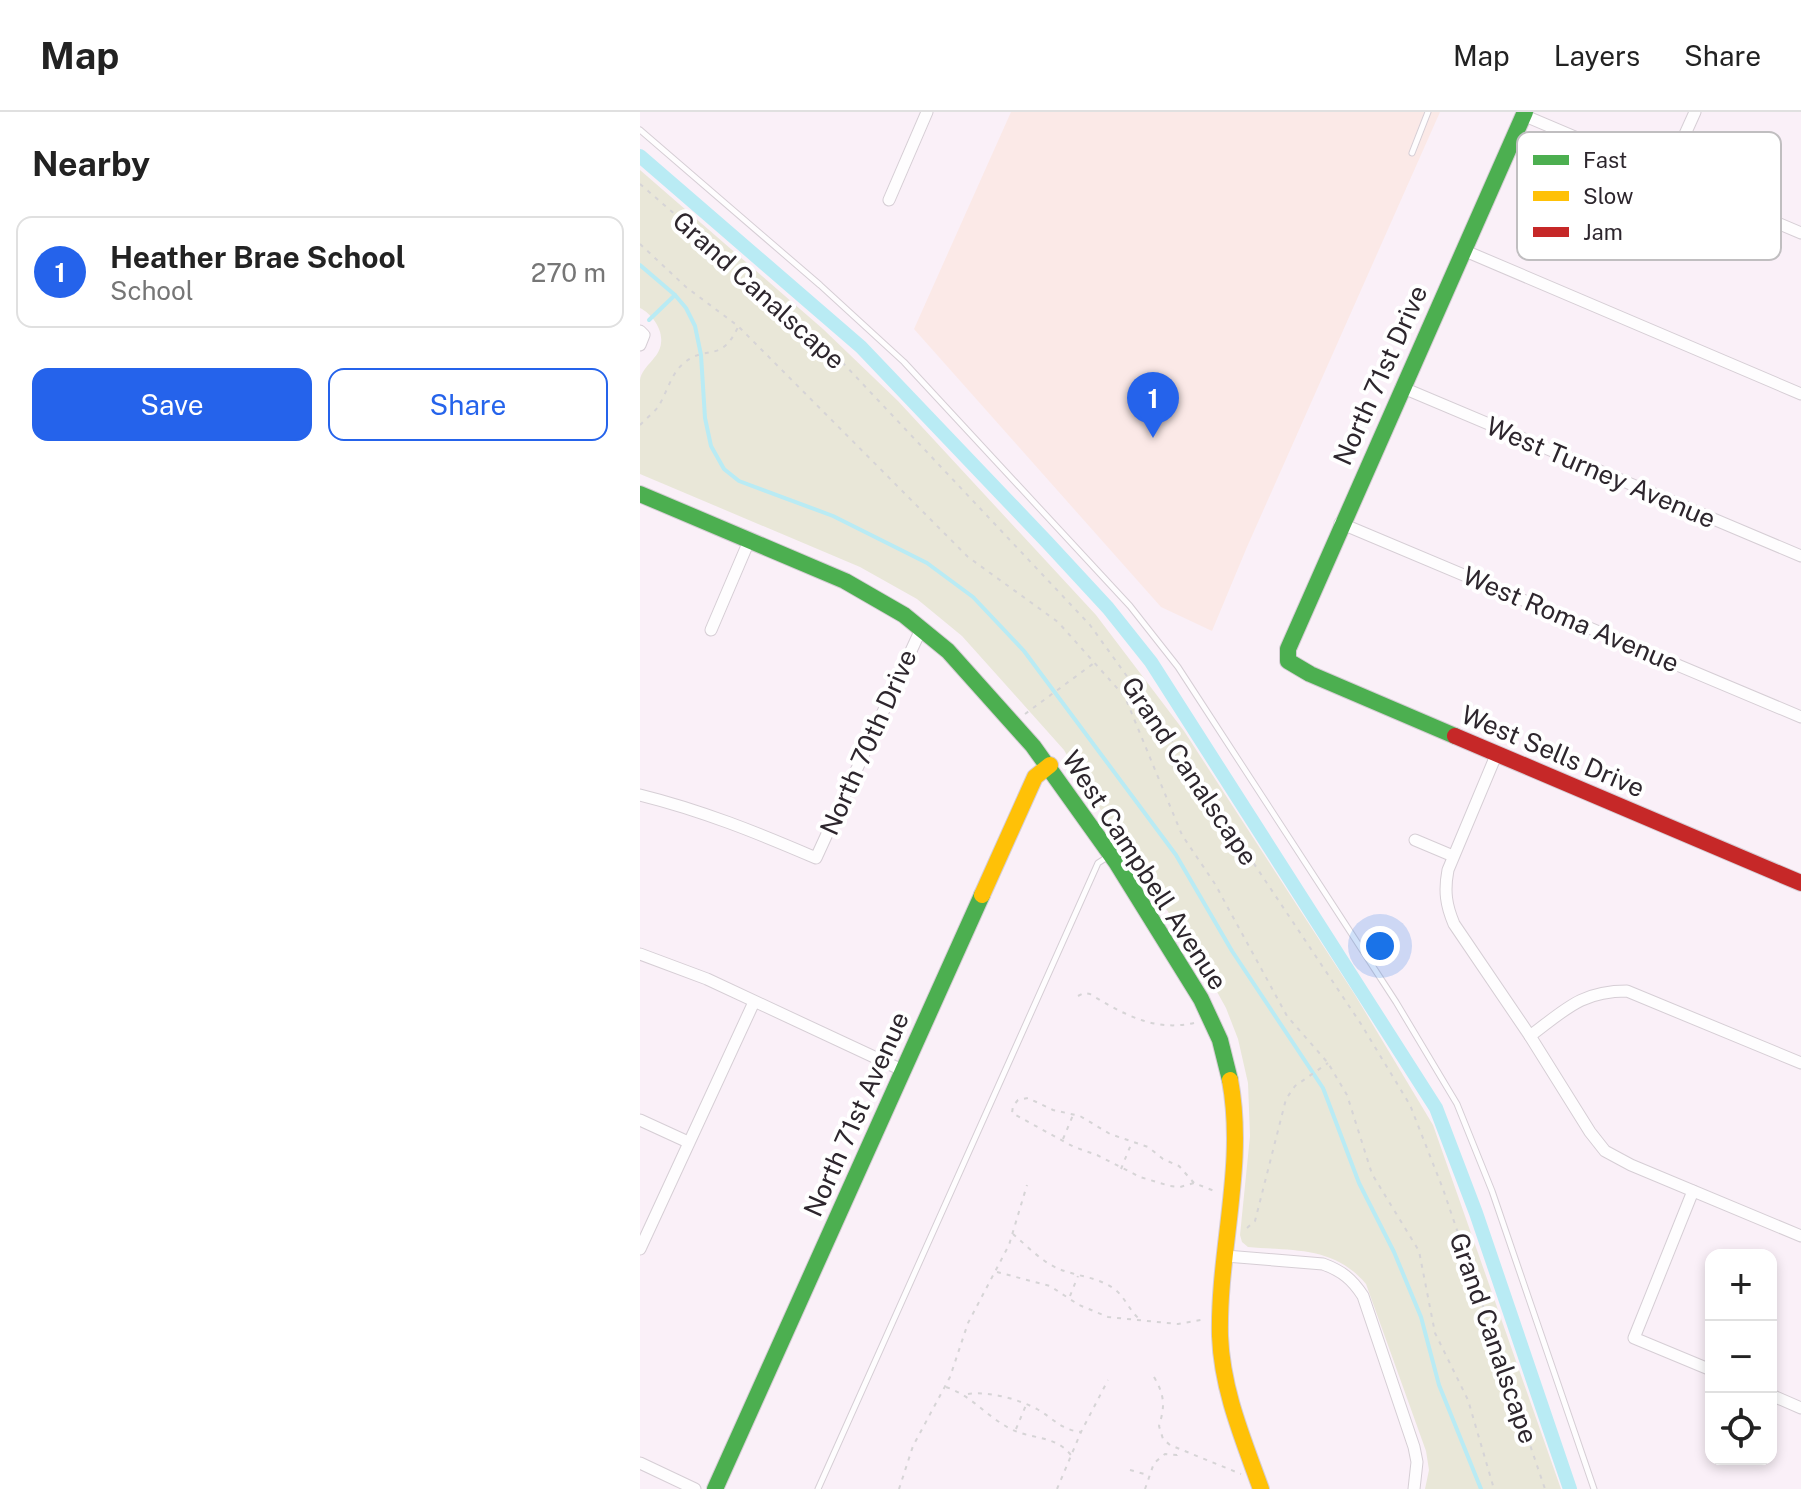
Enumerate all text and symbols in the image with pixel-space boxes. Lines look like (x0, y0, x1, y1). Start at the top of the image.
text: Map (40, 33, 119, 78)
text: Map (1453, 39, 1510, 72)
text: Layers (1554, 39, 1640, 72)
text: Share (1684, 39, 1761, 72)
legend (1517, 132, 1781, 260)
text: Nearby (32, 144, 150, 184)
text: Fast (1583, 147, 1627, 173)
text: Slow (1583, 183, 1633, 209)
street label: Grand Canalscape (667, 205, 851, 375)
text: Jam (1583, 219, 1623, 245)
text: Heather Brae School (110, 239, 406, 275)
text: 1 (54, 257, 66, 288)
text: 270 m (531, 257, 606, 288)
text: School (110, 275, 194, 306)
street label: North 71st Drive (1326, 280, 1434, 470)
button: Save (32, 368, 312, 441)
button: Share (328, 368, 608, 441)
pin: 1 (1127, 372, 1179, 438)
street label: West Turney Avenue (1482, 410, 1720, 534)
street label: West Roma Avenue (1458, 559, 1684, 679)
street label: North 70th Drive (813, 644, 923, 840)
street label: Grand Canalscape (1115, 671, 1265, 871)
street label: West Sells Drive (1457, 698, 1649, 804)
street label: West Campbell Avenue (1056, 745, 1234, 995)
your location (1360, 926, 1400, 966)
street label: North 71st Avenue (797, 1007, 915, 1221)
street label: Grand Canalscape (1443, 1229, 1545, 1447)
map controls (1705, 1249, 1777, 1465)
button: + (1705, 1249, 1777, 1321)
button: − (1705, 1321, 1777, 1393)
button: locate (1705, 1393, 1777, 1465)

